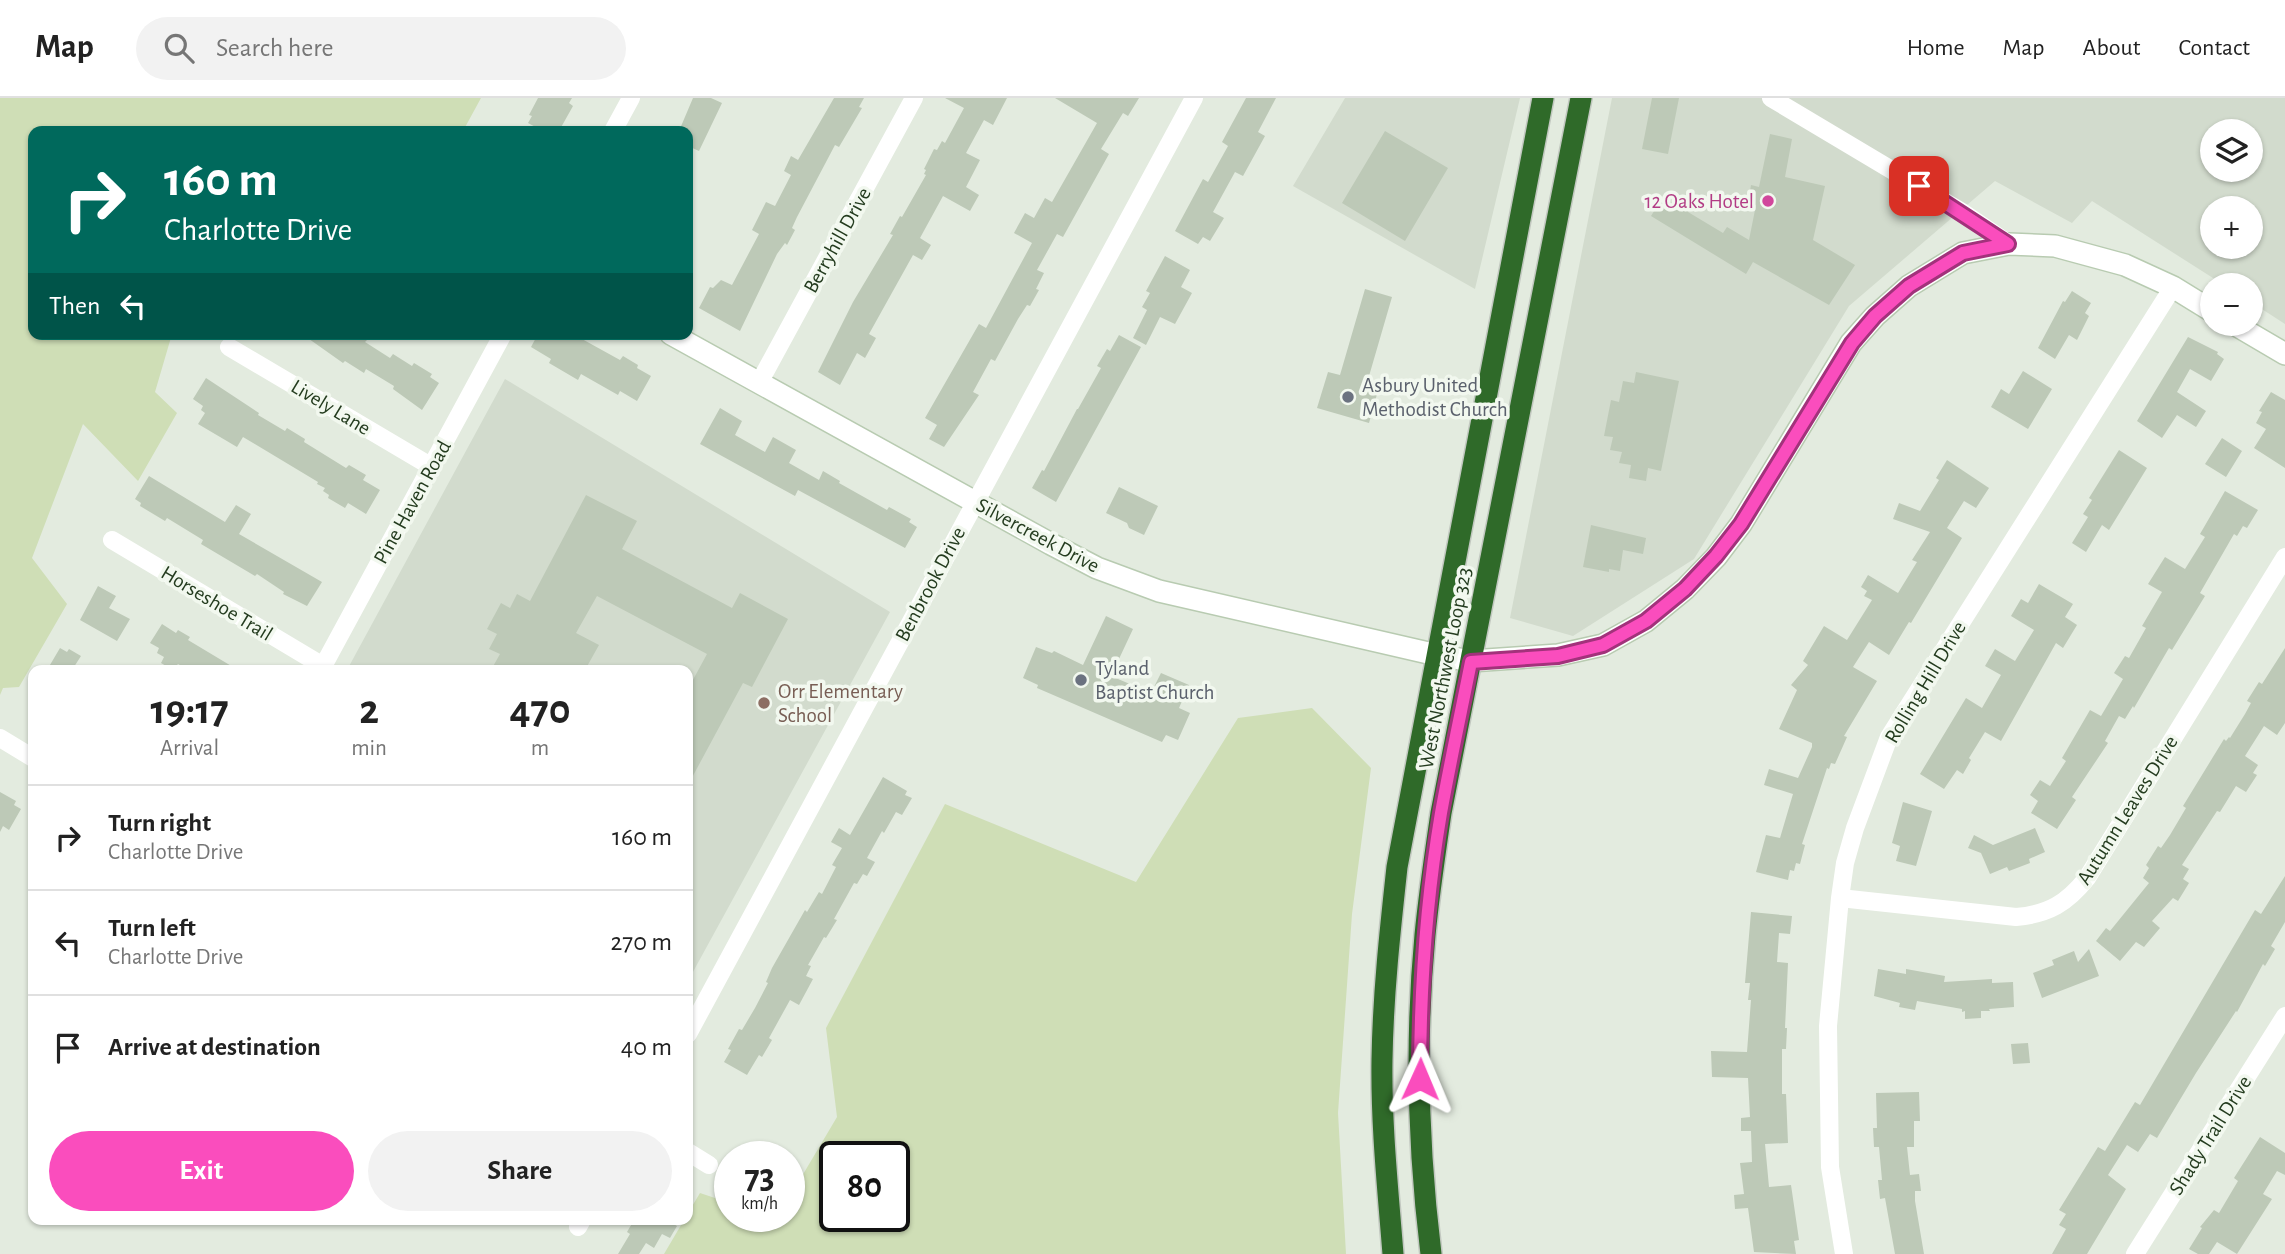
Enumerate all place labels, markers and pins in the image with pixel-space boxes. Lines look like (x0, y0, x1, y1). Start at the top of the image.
pin (1889, 156, 1949, 216)
place label: 12 Oaks Hotel (1644, 191, 1754, 212)
marker: 12 Oaks Hotel (1760, 193, 1776, 209)
place label: Asbury United Methodist Church (1362, 375, 1508, 420)
marker: Asbury United Methodist Church (1340, 389, 1356, 405)
place label: Tyland Baptist Church (1095, 658, 1215, 703)
marker: Tyland Baptist Church (1073, 672, 1089, 688)
place label: Orr Elementary School (778, 681, 903, 726)
marker: Orr Elementary School (756, 695, 772, 711)

